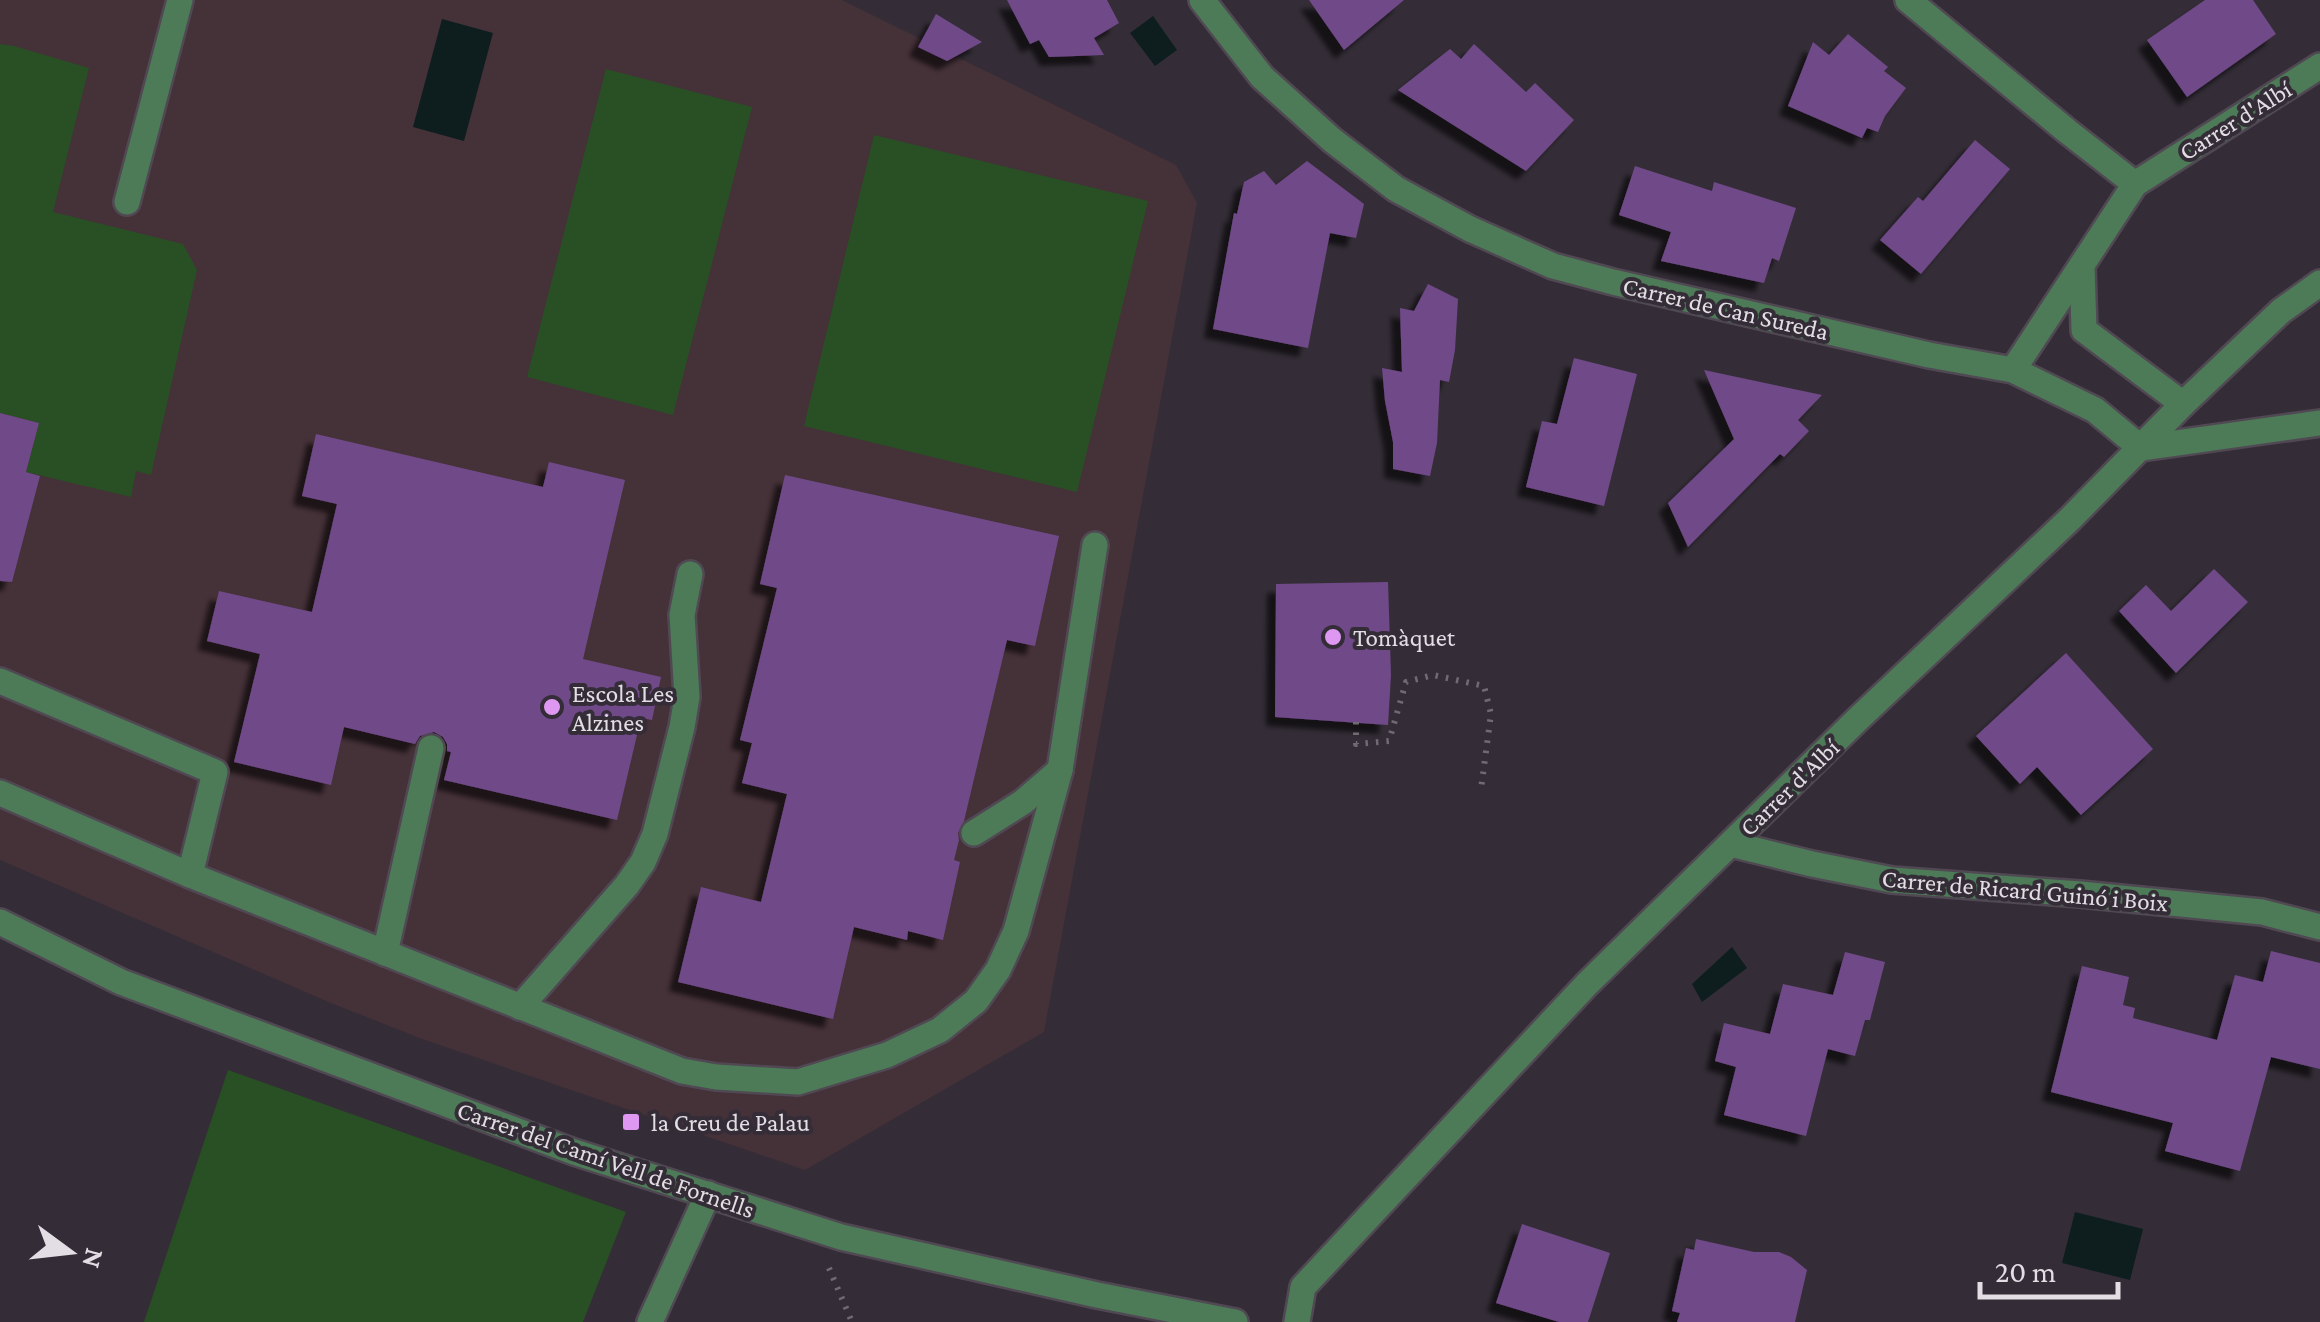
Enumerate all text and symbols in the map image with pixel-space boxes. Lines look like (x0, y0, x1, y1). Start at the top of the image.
street label: Carrer d'Albí (2174, 75, 2297, 165)
street label: Carrer de Can Sureda (1620, 272, 1832, 345)
place label: Tomàquet (1353, 624, 1456, 652)
marker: Tomàquet (1322, 626, 1344, 648)
place label: Escola Les Alzines (572, 680, 674, 736)
marker: Escola Les Alzines (541, 696, 563, 718)
street label: Carrer d'Albí (1734, 733, 1845, 841)
street label: Carrer de Ricard Guinó i Boix (1881, 865, 2169, 916)
street label: Carrer del Camí Vell de Fornells (454, 1096, 758, 1223)
place label: la Creu de Palau (651, 1109, 810, 1136)
marker: la Creu de Palau (620, 1111, 642, 1133)
north arrow (20, 1202, 120, 1302)
scale bar (1980, 1237, 2118, 1299)
text: N (76, 1245, 111, 1272)
text: 20 m (1995, 1255, 2056, 1288)

